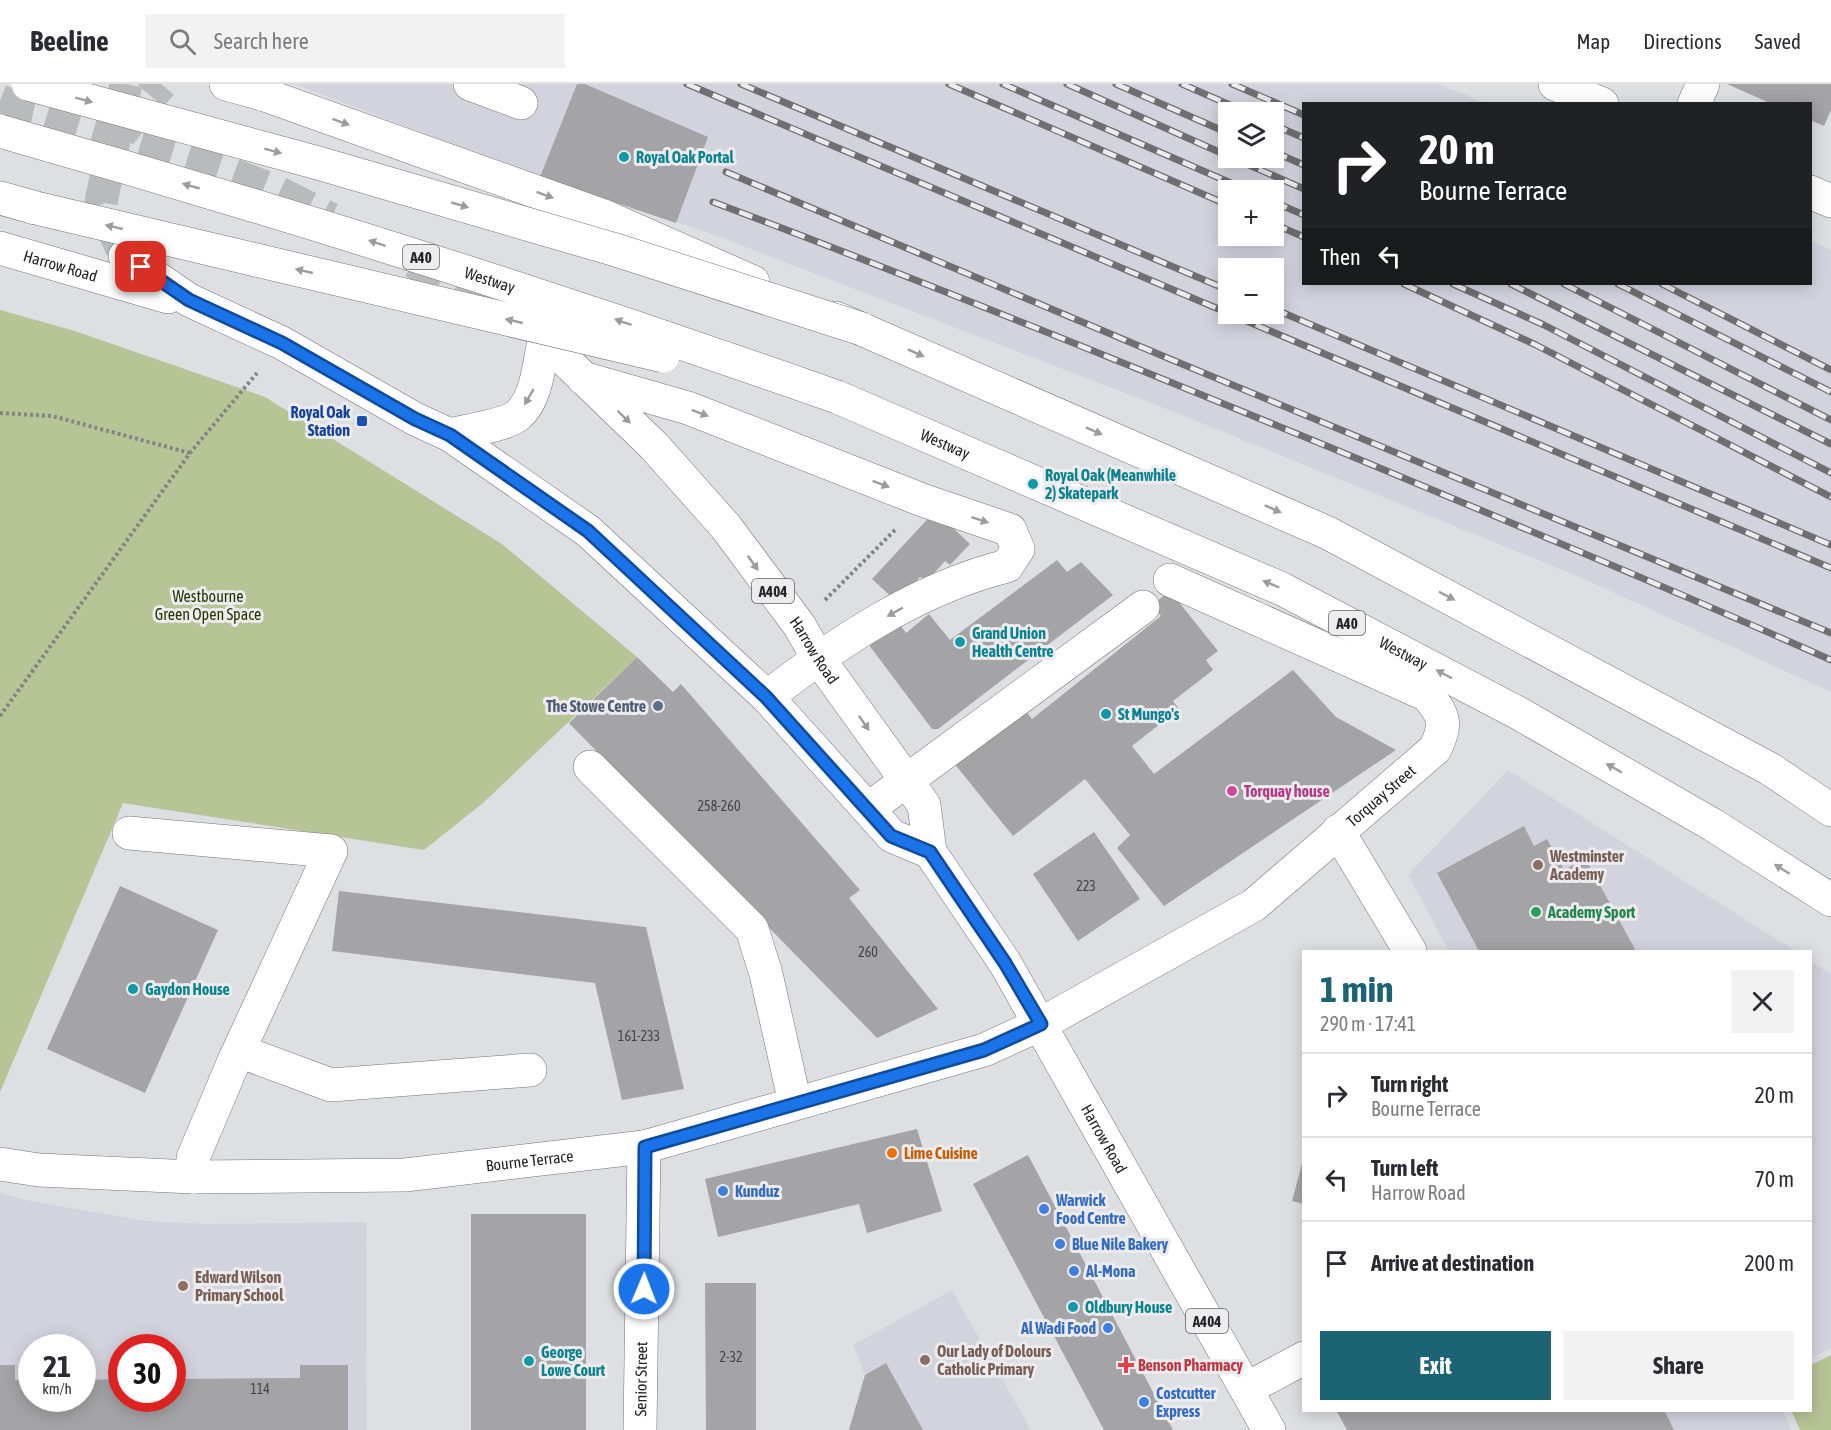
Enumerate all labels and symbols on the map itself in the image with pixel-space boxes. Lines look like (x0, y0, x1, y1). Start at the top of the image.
one-way arrow (76, 96, 94, 105)
one-way arrow (332, 118, 350, 128)
one-way arrow (264, 146, 282, 156)
place label: Royal Oak Portal (636, 148, 734, 166)
marker: Royal Oak Portal (617, 150, 631, 164)
one-way arrow (182, 181, 200, 190)
one-way arrow (536, 191, 554, 201)
one-way arrow (451, 200, 469, 210)
one-way arrow (105, 221, 123, 231)
one-way arrow (368, 238, 386, 247)
pin (115, 241, 166, 292)
road number: A40 (403, 245, 439, 269)
street label: Harrow Road (22, 246, 99, 285)
street label: Westway (462, 263, 518, 297)
one-way arrow (295, 266, 313, 276)
one-way arrow (505, 315, 523, 325)
one-way arrow (614, 317, 632, 327)
one-way arrow (907, 348, 925, 358)
one-way arrow (523, 389, 534, 405)
place label: Royal Oak Station (291, 403, 351, 439)
one-way arrow (691, 408, 709, 418)
one-way arrow (616, 410, 631, 424)
marker: Royal Oak Station (355, 414, 369, 428)
street label: Westway (918, 425, 973, 463)
one-way arrow (1086, 426, 1104, 436)
place label: Royal Oak (Meanwhile 2) Skatepark (1045, 466, 1176, 502)
marker: Royal Oak (Meanwhile 2) Skatepark (1026, 477, 1040, 491)
one-way arrow (873, 479, 891, 489)
one-way arrow (1264, 505, 1282, 514)
one-way arrow (971, 515, 989, 525)
one-way arrow (746, 556, 758, 571)
road number: A404 (752, 579, 794, 603)
one-way arrow (1261, 579, 1279, 589)
park label: Westbourne Green Open Space (155, 587, 261, 624)
one-way arrow (1438, 591, 1456, 601)
one-way arrow (886, 607, 903, 617)
road number: A40 (1329, 611, 1365, 635)
street label: Harrow Road (787, 613, 842, 687)
place label: Grand Union Health Centre (972, 624, 1054, 660)
street label: Westway (1376, 633, 1431, 674)
marker: Grand Union Health Centre (953, 635, 967, 649)
one-way arrow (1435, 669, 1452, 679)
place label: The Stowe Centre (546, 697, 646, 715)
marker: The Stowe Centre (651, 699, 665, 713)
place label: St Mungo's (1118, 705, 1180, 723)
marker: St Mungo's (1099, 707, 1113, 721)
one-way arrow (858, 715, 869, 731)
street label: Torquay Street (1343, 761, 1419, 830)
one-way arrow (1606, 763, 1623, 773)
place label: Torquay house (1244, 782, 1330, 800)
marker: Torquay house (1225, 784, 1239, 798)
house number: 258-260 (698, 798, 741, 814)
place label: Westminster Academy (1549, 847, 1624, 883)
marker: Westminster Academy (1531, 858, 1545, 872)
one-way arrow (1773, 863, 1790, 874)
house number: 223 (1076, 878, 1096, 894)
place label: Academy Sport (1547, 903, 1636, 921)
marker: Academy Sport (1529, 905, 1543, 919)
house number: 260 (858, 944, 878, 960)
place label: Gaydon House (145, 980, 230, 998)
marker: Gaydon House (126, 982, 140, 996)
house number: 161-233 (618, 1028, 660, 1044)
street label: Harrow Road (1078, 1101, 1131, 1176)
place label: Lime Cuisine (904, 1144, 978, 1162)
street label: Bourne Terrace (485, 1146, 574, 1174)
marker: Lime Cuisine (885, 1146, 899, 1160)
place label: Kunduz (735, 1182, 779, 1200)
marker: Kunduz (716, 1184, 730, 1198)
place label: Warwick Food Centre (1055, 1191, 1126, 1227)
marker: Warwick Food Centre (1037, 1202, 1051, 1216)
place label: Blue Nile Bakery (1072, 1235, 1168, 1253)
marker: Blue Nile Bakery (1053, 1237, 1067, 1251)
position arrow (612, 1257, 676, 1321)
place label: Al-Mona (1085, 1262, 1136, 1280)
marker: Al-Mona (1067, 1264, 1081, 1278)
place label: Edward Wilson Primary School (195, 1268, 284, 1304)
marker: Edward Wilson Primary School (176, 1279, 190, 1293)
place label: Oldbury House (1085, 1298, 1172, 1316)
marker: Oldbury House (1066, 1300, 1080, 1314)
road number: A404 (1186, 1309, 1228, 1333)
place label: Al Wadi Food (1020, 1319, 1096, 1337)
marker: Al Wadi Food (1101, 1321, 1115, 1335)
speed limit sign: 30 (108, 1334, 186, 1412)
street label: Senior Street (631, 1341, 650, 1417)
place label: Our Lady of Dolours Catholic Primary (937, 1342, 1052, 1378)
place label: George Lowe Court (541, 1343, 605, 1379)
house number: 2-32 (719, 1349, 743, 1365)
marker: Our Lady of Dolours Catholic Primary (918, 1353, 932, 1367)
marker: George Lowe Court (522, 1354, 536, 1368)
place label: Benson Pharmacy (1138, 1356, 1243, 1374)
marker: Benson Pharmacy (1119, 1358, 1133, 1372)
house number: 114 (250, 1381, 270, 1397)
place label: Costcutter Express (1156, 1384, 1216, 1420)
marker: Costcutter Express (1137, 1395, 1151, 1409)

